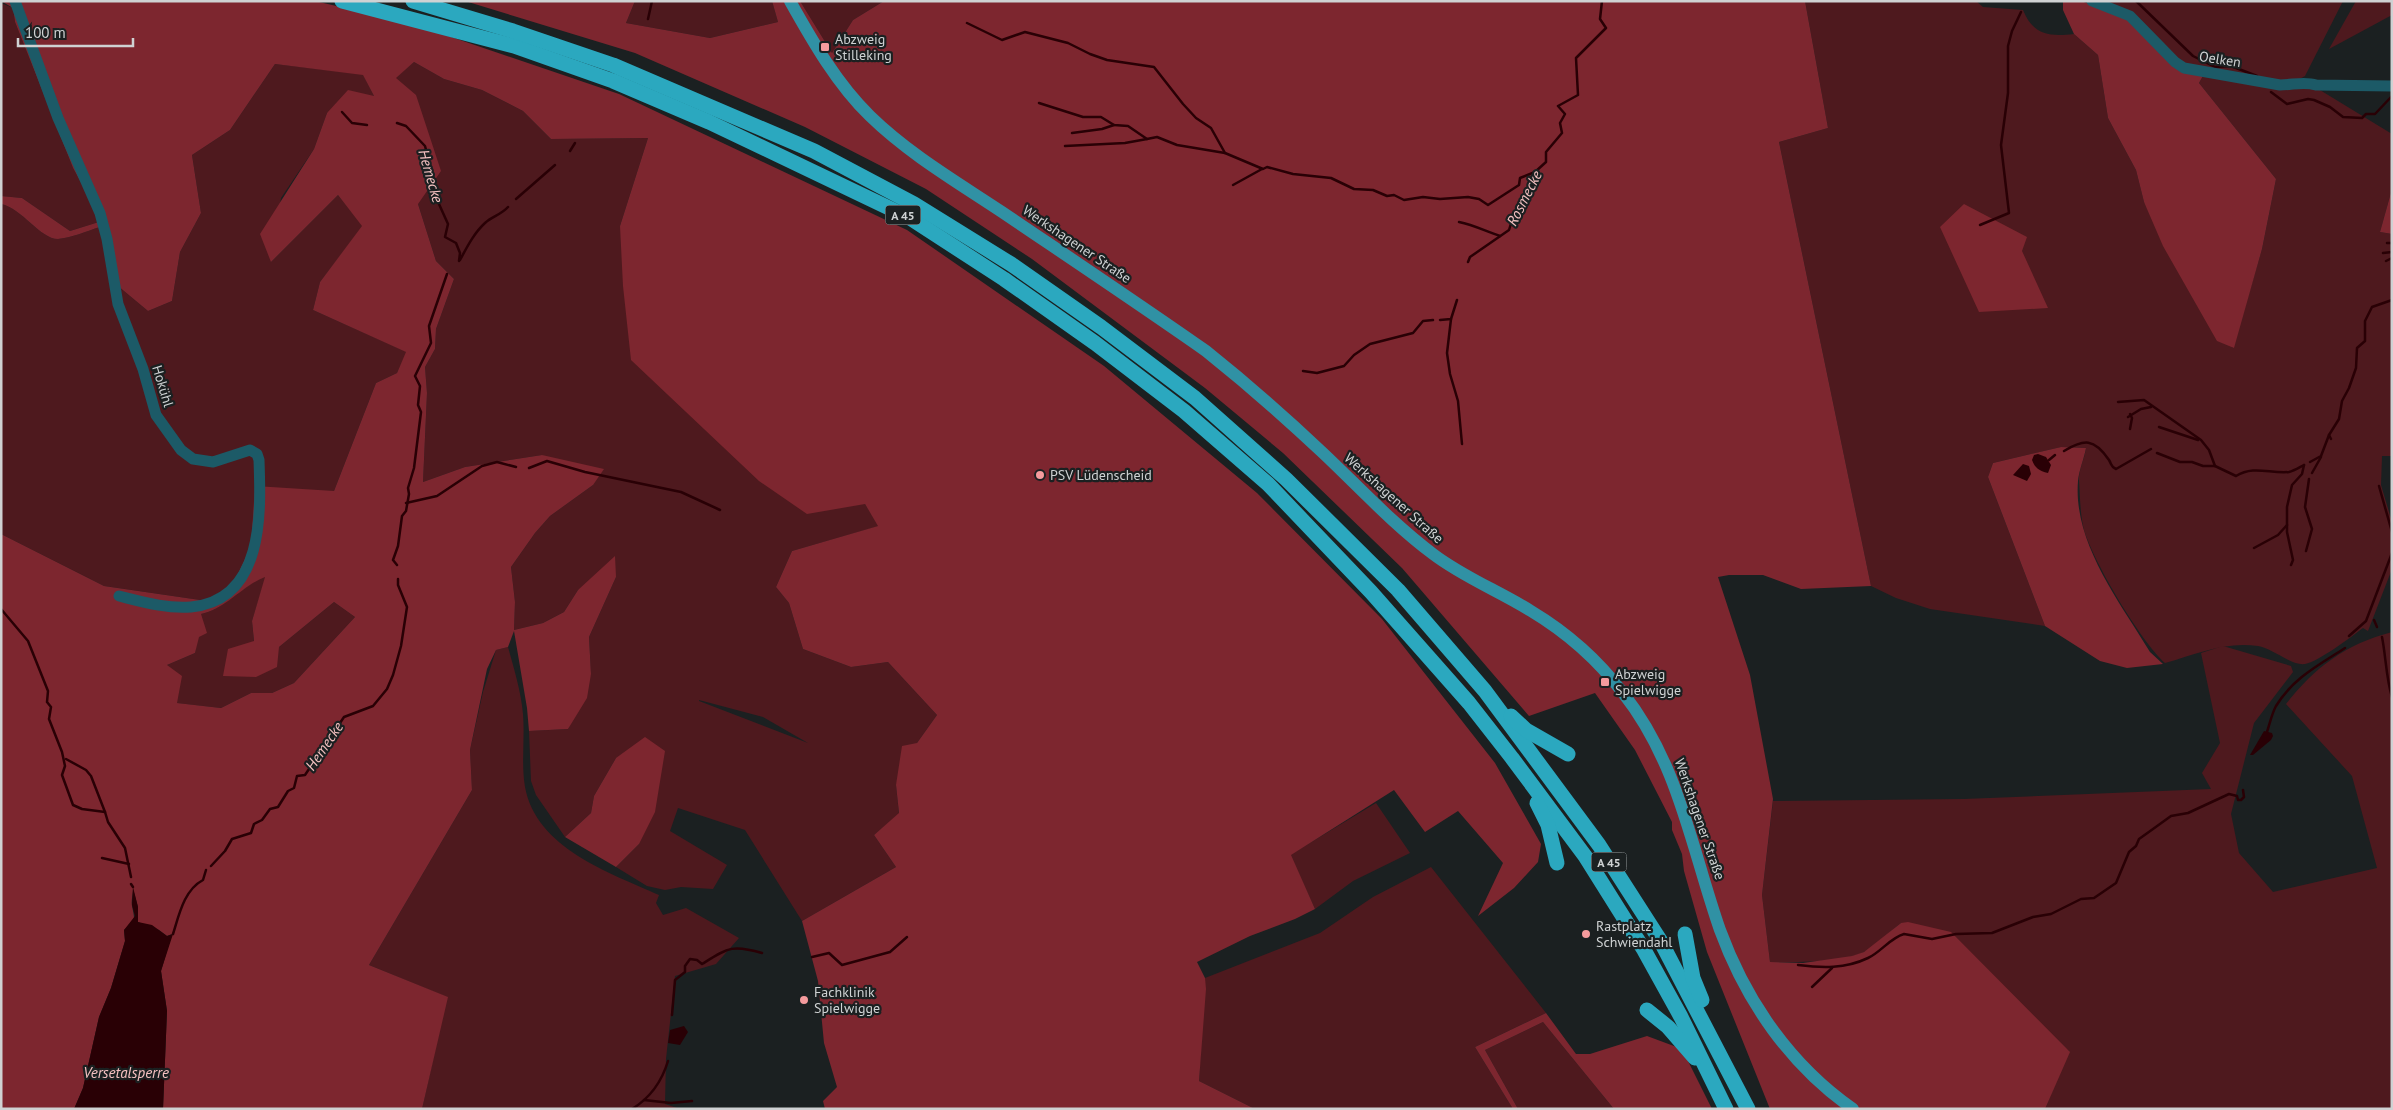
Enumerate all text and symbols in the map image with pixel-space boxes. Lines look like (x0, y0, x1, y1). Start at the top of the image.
scale bar (18, 15, 132, 47)
text: 100 m (25, 23, 66, 42)
place label: Abzweig Stilleking (835, 30, 892, 64)
marker: Abzweig Stilleking (819, 41, 831, 53)
street label: Oelken (2198, 47, 2242, 71)
water label: Hemecke (414, 147, 448, 205)
water label: Rosmecke (1502, 167, 1546, 229)
street label: Werkshagener Straße (1019, 201, 1135, 287)
road number: A 45 (886, 206, 920, 224)
street label: Hokühl (148, 363, 178, 409)
street label: Werkshagener Straße (1341, 449, 1447, 547)
place label: PSV Lüdenscheid (1050, 466, 1152, 484)
marker: PSV Lüdenscheid (1034, 469, 1046, 481)
place label: Abzweig Spielwigge (1615, 665, 1681, 699)
marker: Abzweig Spielwigge (1599, 676, 1611, 688)
water label: Hemecke (301, 718, 347, 774)
street label: Werkshagener Straße (1671, 756, 1729, 882)
road number: A 45 (1592, 852, 1626, 872)
place label: Rastplatz Schwiendahl (1596, 917, 1672, 951)
marker: Rastplatz Schwiendahl (1580, 928, 1592, 940)
place label: Fachklinik Spielwigge (814, 983, 880, 1017)
marker: Fachklinik Spielwigge (798, 994, 810, 1006)
water label: Versetalsperre (83, 1063, 169, 1082)

